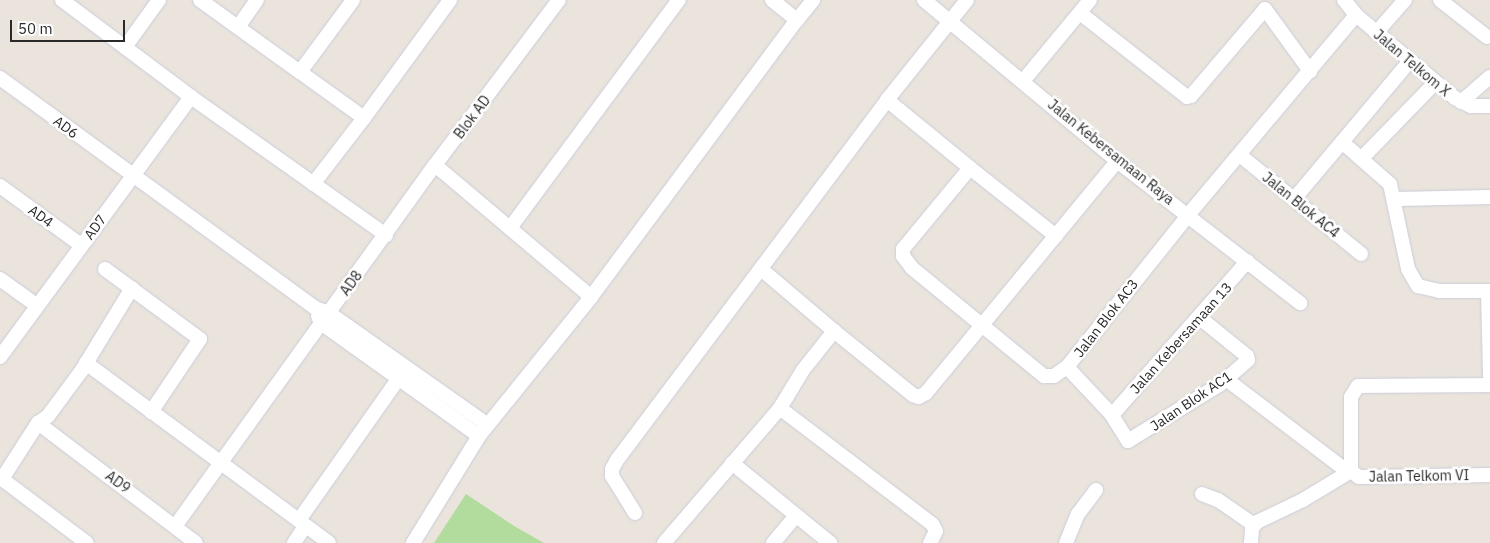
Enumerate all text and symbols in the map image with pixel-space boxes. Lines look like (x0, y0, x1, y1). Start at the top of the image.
scale bar (12, 10, 128, 42)
text: 50 m (18, 19, 53, 38)
street label: Jalan Telkom X (1370, 26, 1454, 100)
street label: Blok AD (450, 92, 494, 142)
street label: Jalan Kebersamaan Raya (1045, 96, 1177, 208)
street label: AD6 (50, 112, 82, 142)
street label: Jalan Blok AC4 (1259, 169, 1343, 241)
street label: AD4 (25, 201, 57, 231)
street label: AD7 (80, 211, 110, 243)
street label: AD8 (336, 267, 366, 299)
street label: Jalan Blok AC3 (1070, 276, 1142, 360)
street label: Jalan Kebersamaan 13 (1127, 279, 1235, 397)
street label: Jalan Blok AC1 (1147, 368, 1235, 434)
street label: AD9 (102, 467, 134, 497)
street label: Jalan Telkom VI (1369, 467, 1469, 485)

